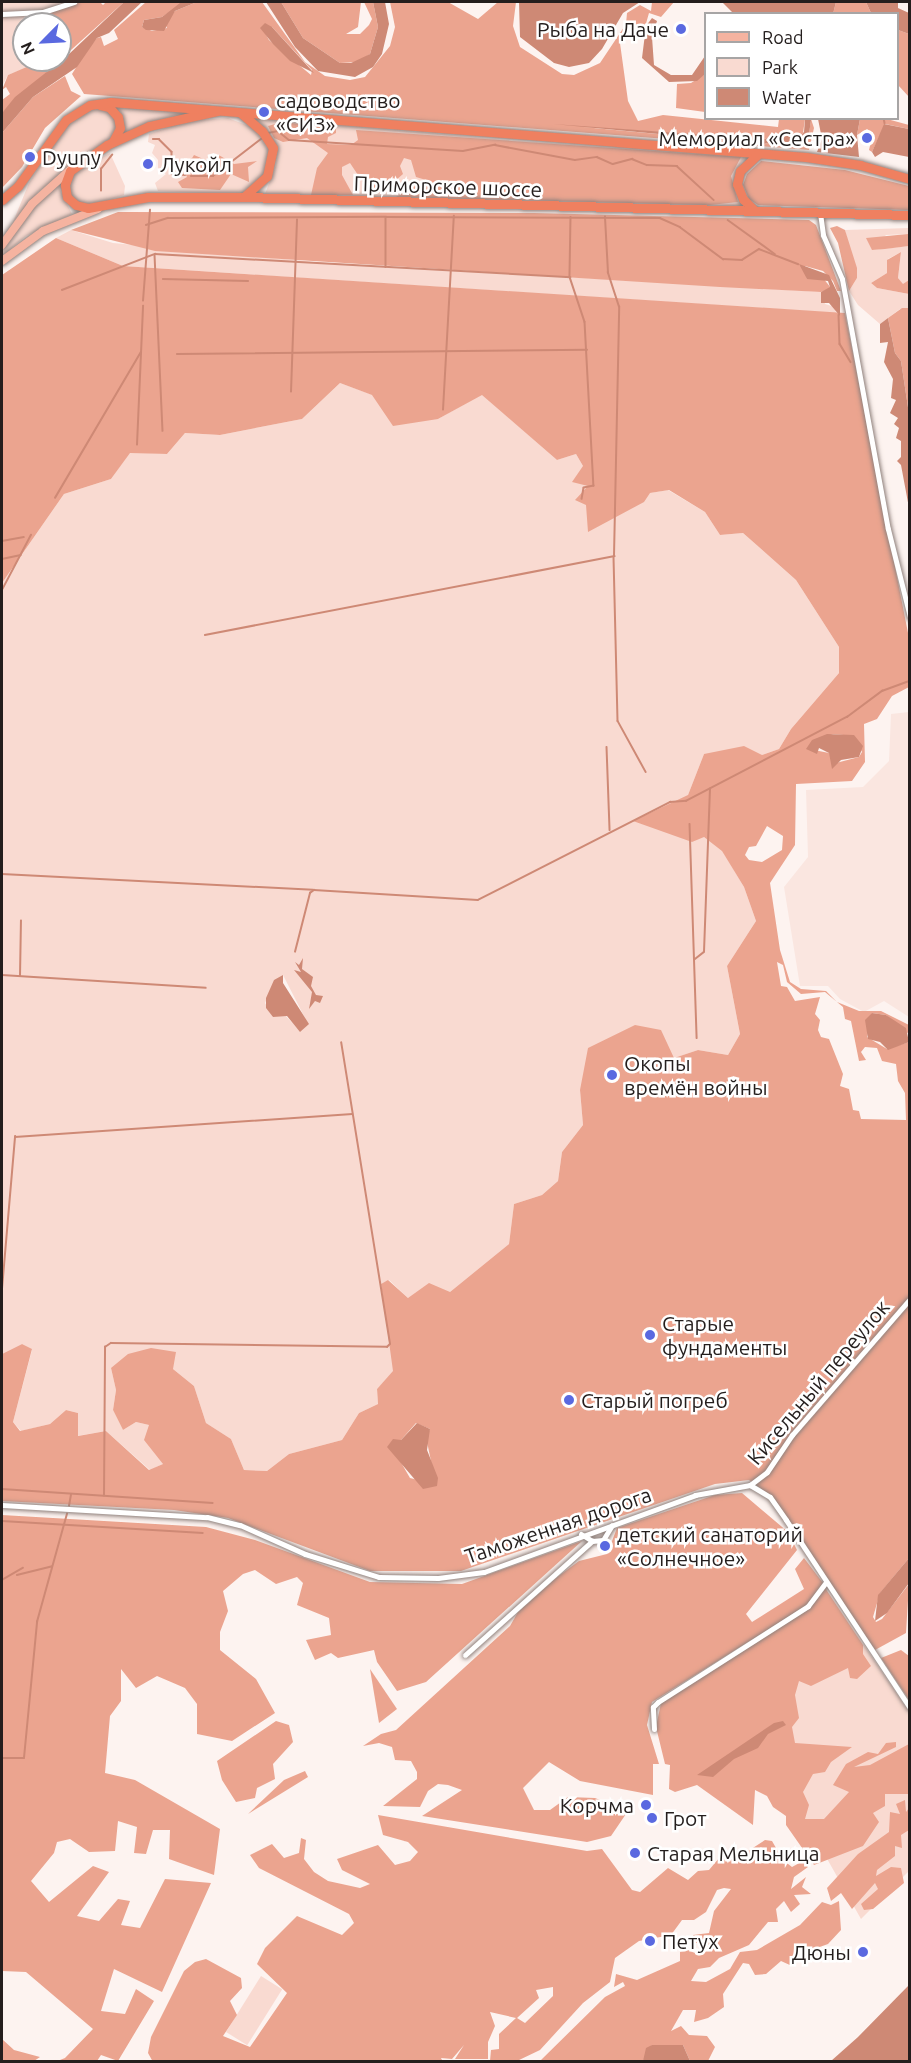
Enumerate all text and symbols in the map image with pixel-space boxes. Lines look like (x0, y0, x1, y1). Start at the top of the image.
north arrow (12, 12, 72, 72)
legend (704, 12, 899, 120)
place label: Рыба на Даче (537, 16, 669, 42)
marker: Рыба на Даче (674, 22, 688, 36)
text: Road (762, 27, 804, 47)
text: N (17, 39, 38, 58)
text: Park (762, 57, 798, 77)
place label: садоводство «СИЗ» (276, 87, 401, 137)
text: Water (762, 87, 811, 107)
marker: садоводство «СИЗ» (257, 105, 271, 119)
place label: Мемориал «Сестра» (658, 125, 855, 151)
marker: Мемориал «Сестра» (860, 131, 874, 145)
place label: Dyuny (42, 144, 101, 170)
marker: Dyuny (23, 150, 37, 164)
place label: Лукойл (160, 151, 232, 177)
marker: Лукойл (141, 157, 155, 171)
street label: Приморское шоссе (353, 170, 543, 202)
place label: Окопы времён войны (624, 1050, 768, 1100)
marker: Окопы времён войны (605, 1068, 619, 1082)
street label: Кисельный переулок (742, 1294, 894, 1470)
place label: Старые фундаменты (662, 1310, 787, 1360)
marker: Старые фундаменты (643, 1328, 657, 1342)
place label: Старый погреб (581, 1387, 728, 1413)
marker: Старый погреб (562, 1393, 576, 1407)
street label: Таможенная дорога (461, 1481, 655, 1569)
place label: детский санаторий «Солнечное» (617, 1521, 803, 1571)
marker: детский санаторий «Солнечное» (598, 1539, 612, 1553)
place label: Корчма (560, 1792, 634, 1818)
marker: Корчма (639, 1798, 653, 1812)
place label: Грот (664, 1805, 707, 1831)
marker: Грот (645, 1811, 659, 1825)
place label: Старая Мельница (647, 1840, 819, 1866)
marker: Старая Мельница (628, 1846, 642, 1860)
place label: Петух (662, 1928, 719, 1954)
marker: Петух (643, 1934, 657, 1948)
place label: Дюны (792, 1939, 851, 1965)
marker: Дюны (856, 1945, 870, 1959)

